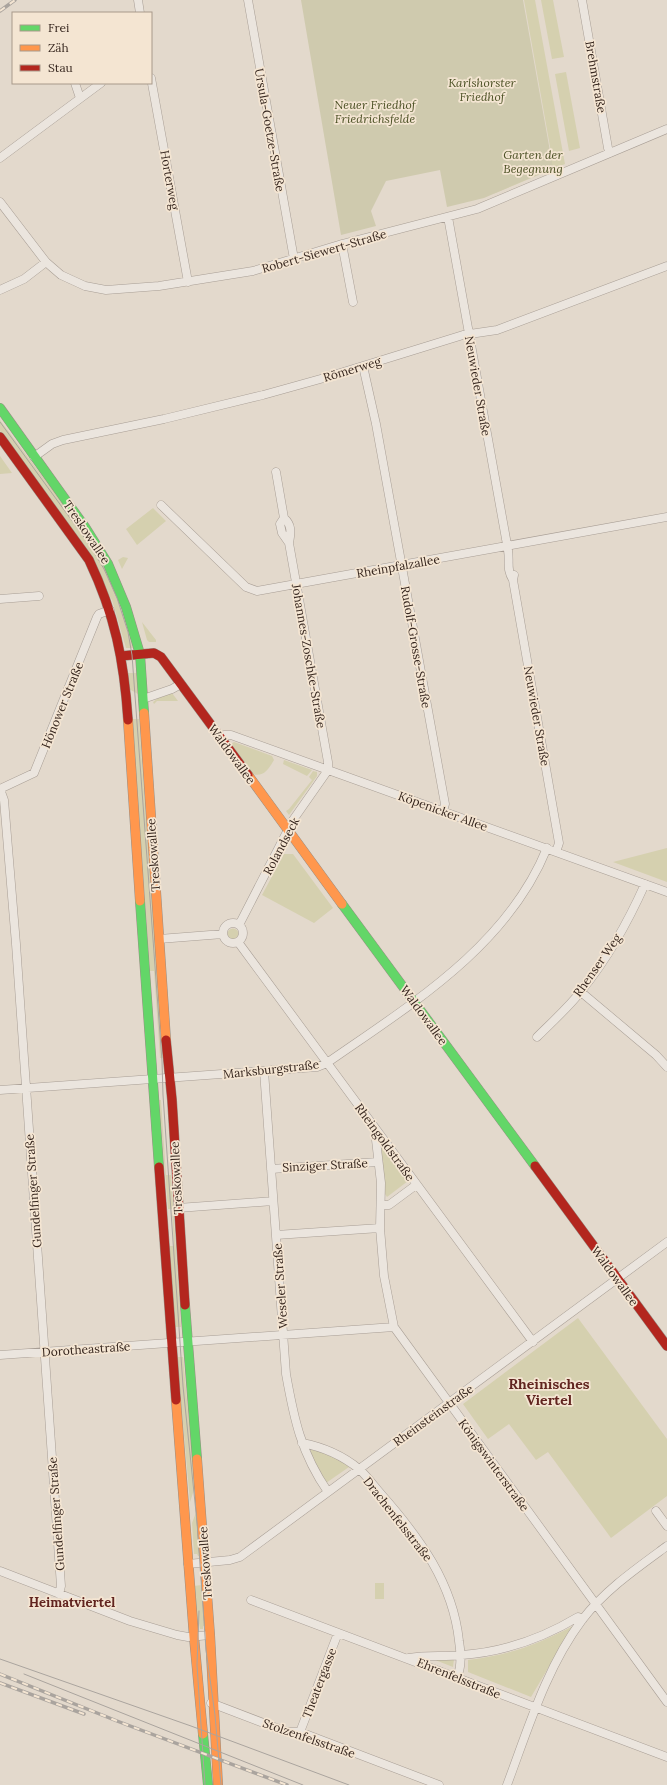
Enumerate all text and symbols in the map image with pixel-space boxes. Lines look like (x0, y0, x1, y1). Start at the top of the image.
legend (12, 12, 152, 84)
text: Frei (48, 20, 69, 35)
text: Zäh (48, 40, 69, 55)
street label: Brehmstraße (582, 40, 610, 115)
text: Stau (48, 60, 73, 75)
street label: Ursula-Goetze-Straße (252, 67, 288, 193)
park label: Karlshorster Friedhof (448, 75, 516, 104)
park label: Neuer Friedhof Friedrichsfelde (334, 97, 417, 126)
park label: Garten der Begegnung (503, 147, 563, 176)
street label: Horterweg (157, 149, 183, 211)
street label: Robert-Siewert-Straße (260, 226, 389, 276)
street label: Neuwieder Straße (462, 335, 494, 438)
street label: Römerweg (321, 353, 383, 385)
street label: Treskowallee (60, 498, 114, 567)
street label: Rheinpfalzallee (355, 551, 441, 581)
street label: Johannes-Zoschke-Straße (289, 582, 329, 730)
street label: Rudolf-Grosse-Straße (398, 585, 434, 710)
street label: Hönower Straße (38, 659, 86, 750)
street label: Neuwieder Straße (521, 665, 553, 768)
street label: Waldowallee (205, 721, 259, 787)
street label: Köpenicker Allee (396, 788, 490, 834)
street label: Rolandseck (260, 814, 303, 877)
street label: Treskowallee (143, 818, 163, 892)
street label: Rhenser Weg (570, 930, 624, 999)
street label: Waldowallee (397, 982, 451, 1048)
street label: Marksburgstraße (222, 1056, 320, 1082)
street label: Rheingoldstraße (352, 1100, 418, 1184)
street label: Gundelfinger Straße (22, 1133, 44, 1248)
street label: Treskowallee (167, 1141, 185, 1215)
street label: Sinziger Straße (282, 1155, 369, 1175)
street label: Weseler Straße (270, 1242, 290, 1329)
street label: Waldowallee (588, 1243, 642, 1309)
street label: Dorotheastraße (41, 1338, 131, 1360)
district label: Rheinisches Viertel (509, 1375, 590, 1409)
street label: Rheinsteinstraße (390, 1381, 476, 1449)
street label: Königswinterstraße (455, 1416, 533, 1515)
street label: Gundelfinger Straße (45, 1456, 67, 1571)
street label: Drachenfelsstraße (360, 1474, 436, 1565)
street label: Treskowallee (195, 1526, 215, 1600)
district label: Heimatviertel (29, 1594, 115, 1611)
street label: Theatergasse (299, 1645, 339, 1720)
street label: Ehrenfelsstraße (415, 1654, 504, 1702)
street label: Stolzenfelsstraße (261, 1715, 358, 1761)

